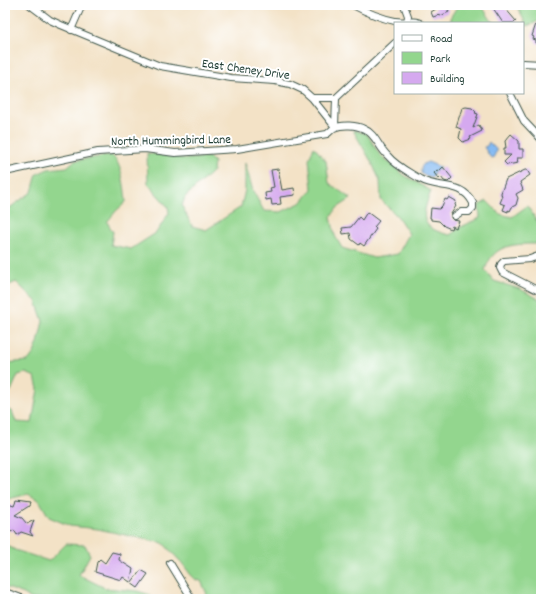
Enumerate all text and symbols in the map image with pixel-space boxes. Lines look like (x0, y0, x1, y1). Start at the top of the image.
legend (394, 22, 524, 94)
text: Road (430, 31, 452, 48)
text: Park (430, 51, 451, 68)
street label: East Cheney Drive (201, 55, 291, 86)
text: Building (430, 71, 465, 88)
street label: North Hummingbird Lane (111, 131, 231, 152)

